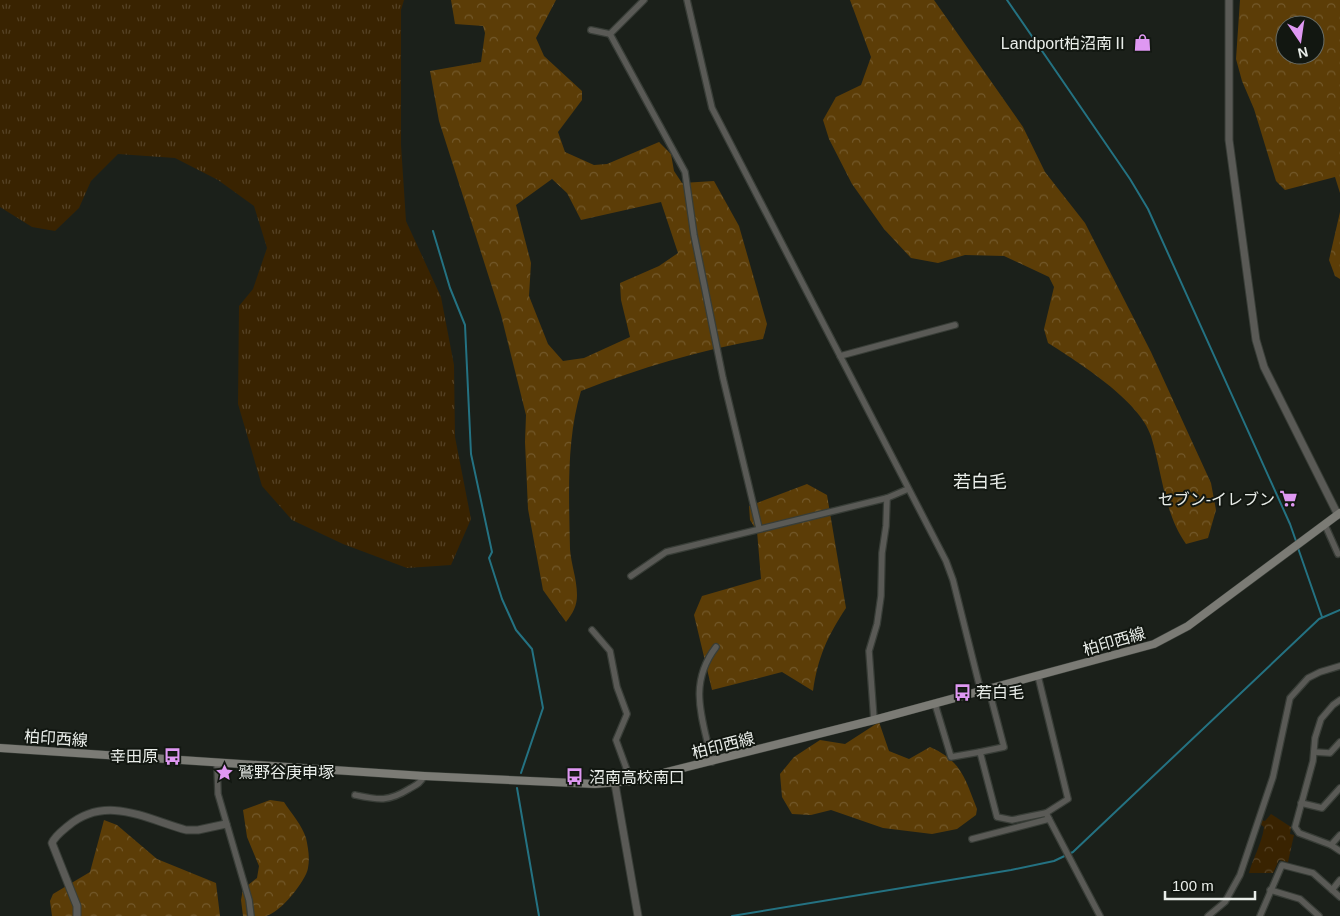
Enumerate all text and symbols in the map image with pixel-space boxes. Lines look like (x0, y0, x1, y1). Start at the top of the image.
north arrow (1275, 15, 1325, 65)
shop icon: Landport柏沼南Ⅱ (1132, 33, 1152, 53)
place label: Landport柏沼南Ⅱ (1001, 35, 1128, 52)
text: N (1296, 44, 1310, 62)
district label: 若白毛 (953, 472, 1007, 492)
supermarket icon: セブン-イレブン (1279, 489, 1299, 509)
place label: セブン-イレブン (1158, 491, 1275, 508)
street label: 柏印西線 (1081, 624, 1147, 658)
bus stop icon: 若白毛 (952, 682, 972, 702)
place label: 若白毛 (976, 684, 1024, 701)
street label: 柏印西線 (23, 728, 88, 749)
street label: 柏印西線 (690, 729, 756, 761)
bus stop icon: 幸田原 (162, 746, 182, 766)
place label: 幸田原 (110, 748, 158, 765)
place icon: 鷲野谷庚申塚 (214, 762, 234, 782)
place label: 鷲野谷庚申塚 (238, 764, 334, 781)
bus stop icon: 沼南高校南口 (565, 767, 585, 787)
place label: 沼南高校南口 (589, 769, 685, 786)
scale bar (1165, 868, 1255, 900)
text: 100 m (1172, 877, 1214, 894)

